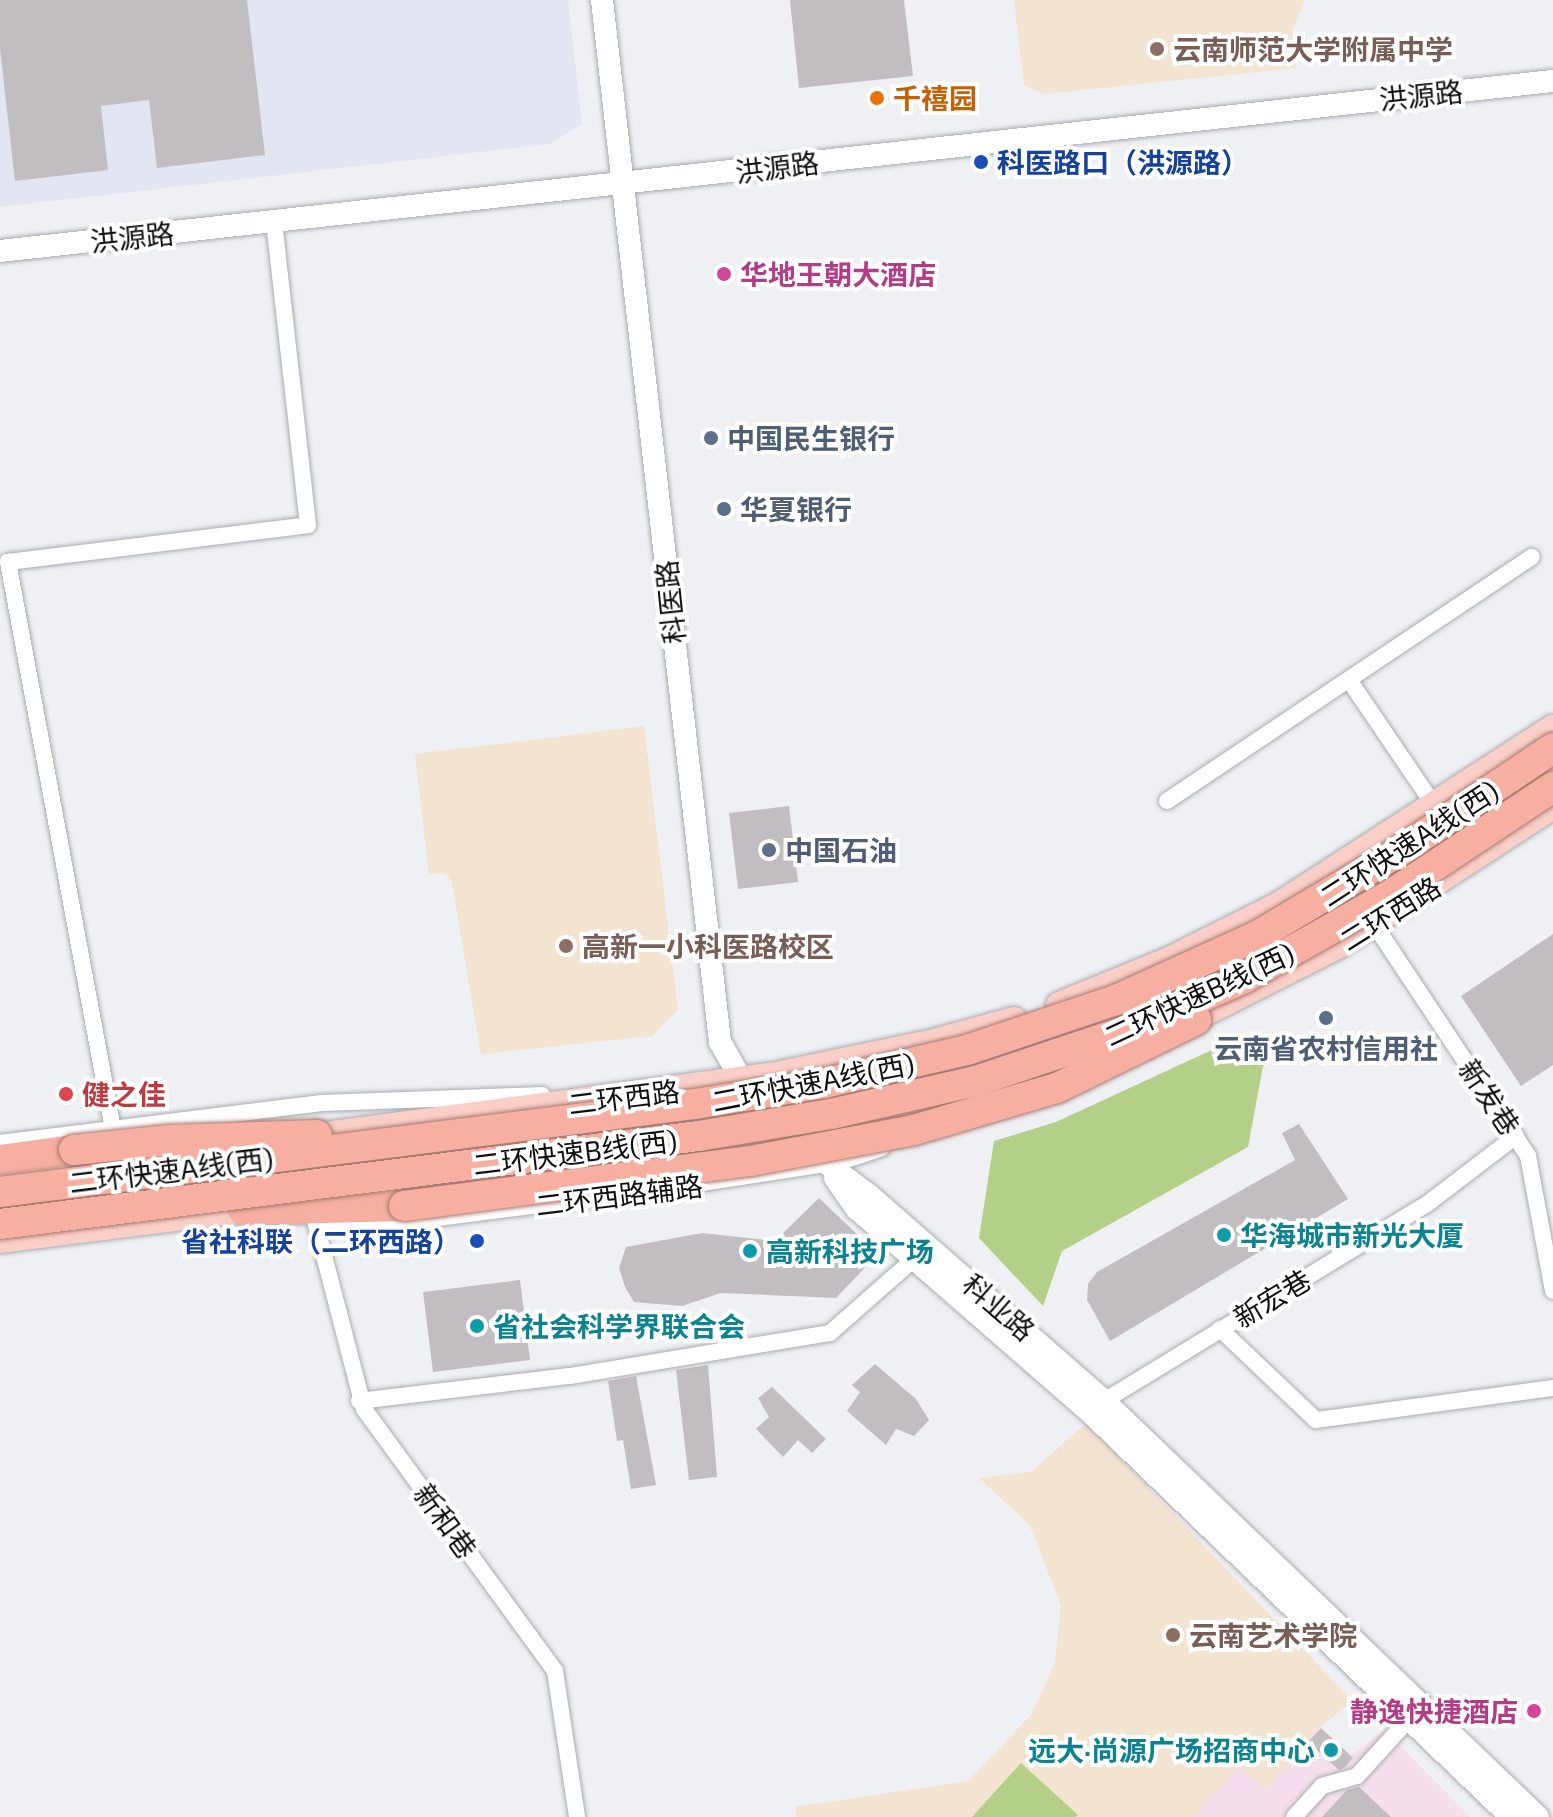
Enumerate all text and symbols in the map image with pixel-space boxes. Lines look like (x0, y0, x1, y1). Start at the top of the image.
place label: 云南师范大学附属中学 (1173, 32, 1453, 66)
marker: 云南师范大学附属中学 (1148, 40, 1166, 58)
street label: 洪源路 (1377, 74, 1465, 116)
place label: 千禧园 (893, 81, 977, 115)
marker: 千禧园 (868, 89, 886, 107)
street label: 洪源路 (733, 145, 821, 189)
place label: 科医路口（洪源路） (997, 145, 1249, 179)
marker: 科医路口（洪源路） (972, 153, 990, 171)
street label: 洪源路 (88, 216, 176, 258)
place label: 华地王朝大酒店 (740, 257, 936, 291)
marker: 华地王朝大酒店 (715, 265, 733, 283)
place label: 中国民生银行 (727, 421, 895, 455)
marker: 中国民生银行 (702, 429, 720, 447)
place label: 华夏银行 (740, 492, 852, 526)
marker: 华夏银行 (715, 500, 733, 518)
street label: 科医路 (649, 558, 691, 646)
street label: 二环快速A线(西) (1314, 773, 1504, 913)
place label: 中国石油 (785, 833, 897, 867)
marker: 中国石油 (760, 841, 778, 859)
street label: 二环西路 (1334, 869, 1446, 957)
place label: 高新一小科医路校区 (582, 929, 834, 963)
street label: 二环快速B线(西) (1099, 935, 1299, 1053)
marker: 高新一小科医路校区 (557, 937, 575, 955)
marker: 云南省农村信用社 (1317, 1009, 1335, 1027)
place label: 云南省农村信用社 (1214, 1031, 1438, 1065)
street label: 二环快速A线(西) (709, 1046, 917, 1118)
street label: 新发巷 (1453, 1053, 1527, 1141)
street label: 二环西路 (566, 1074, 682, 1120)
place label: 健之佳 (82, 1077, 166, 1111)
marker: 健之佳 (57, 1085, 75, 1103)
street label: 二环快速B线(西) (471, 1123, 679, 1181)
street label: 二环快速A线(西) (67, 1141, 275, 1199)
street label: 二环西路辅路 (534, 1168, 704, 1222)
place label: 华海城市新光大厦 (1240, 1218, 1464, 1252)
place label: 省社科联（二环西路） (181, 1224, 461, 1258)
marker: 华海城市新光大厦 (1215, 1226, 1233, 1244)
marker: 省社科联（二环西路） (468, 1232, 486, 1250)
place label: 高新科技广场 (766, 1234, 934, 1268)
marker: 高新科技广场 (741, 1242, 759, 1260)
street label: 新宏巷 (1227, 1262, 1317, 1334)
street label: 科业路 (956, 1267, 1042, 1347)
place label: 省社会科学界联合会 (493, 1309, 745, 1343)
marker: 省社会科学界联合会 (468, 1317, 486, 1335)
street label: 新和巷 (408, 1477, 484, 1565)
place label: 云南艺术学院 (1189, 1618, 1357, 1652)
marker: 云南艺术学院 (1164, 1626, 1182, 1644)
place label: 静逸快捷酒店 (1350, 1694, 1518, 1728)
marker: 静逸快捷酒店 (1525, 1702, 1543, 1720)
place label: 远大·尚源广场招商中心 (1028, 1733, 1315, 1767)
marker: 远大·尚源广场招商中心 (1322, 1741, 1340, 1759)

